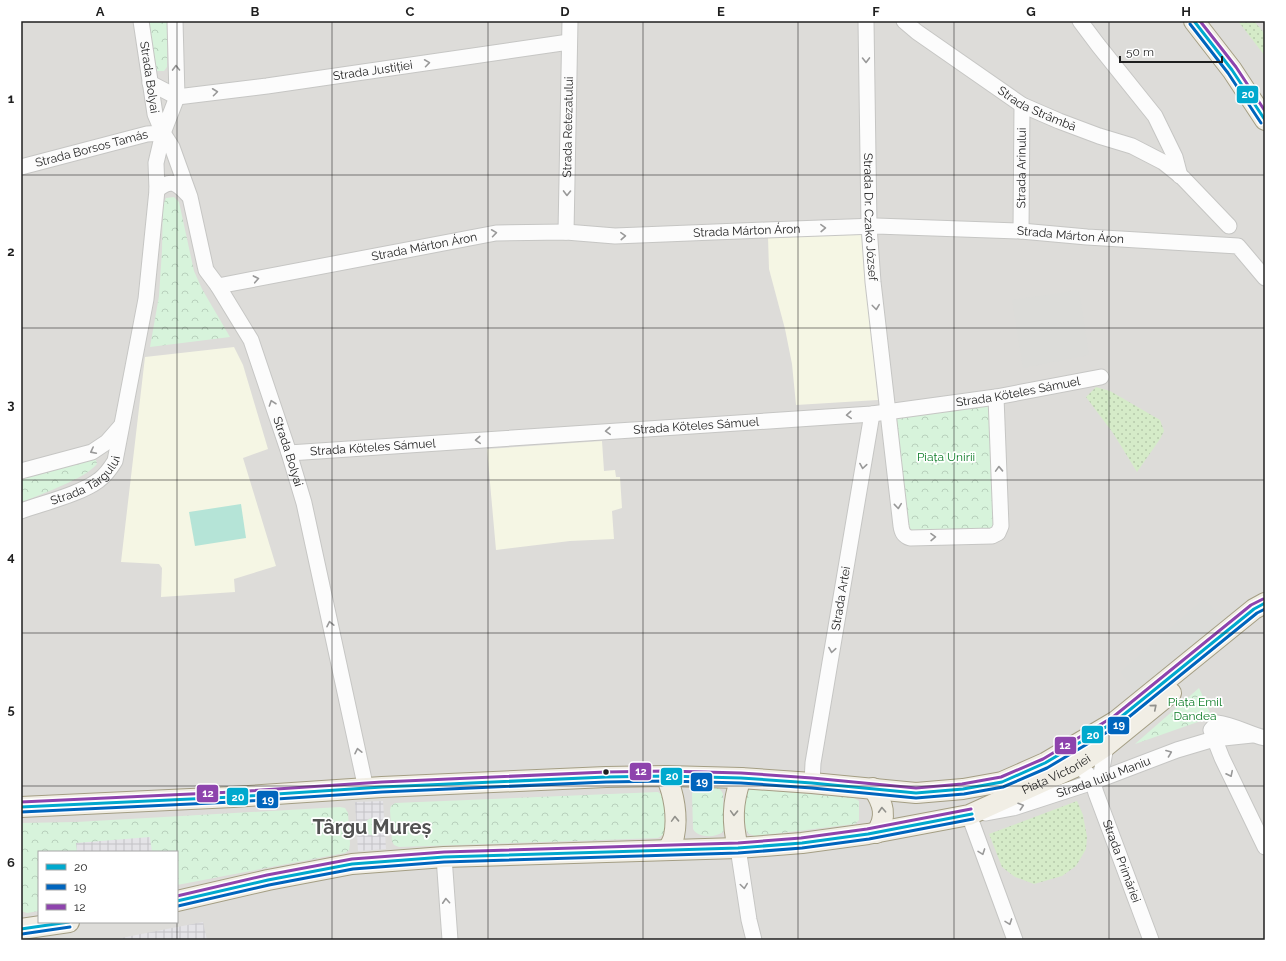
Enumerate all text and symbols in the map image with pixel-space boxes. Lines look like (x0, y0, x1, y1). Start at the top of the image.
text: A (96, 4, 105, 19)
text: B (251, 4, 260, 19)
text: C (406, 4, 415, 19)
text: D (560, 4, 570, 19)
text: E (717, 4, 725, 19)
text: F (872, 4, 880, 19)
text: G (1026, 4, 1036, 19)
text: H (1181, 4, 1191, 19)
scale bar (1120, 38, 1222, 64)
street label: Strada Bolyai (137, 40, 162, 114)
text: 50 m (1126, 45, 1154, 59)
one-way arrow (862, 57, 870, 63)
street label: Strada Justiției (332, 58, 414, 83)
one-way arrow (424, 59, 430, 68)
one-way arrow (172, 65, 180, 71)
street label: Strada Retezatului (560, 76, 576, 178)
street label: Strada Strâmbă (995, 83, 1078, 134)
line badge: 20 (1236, 85, 1259, 104)
one-way arrow (212, 88, 218, 97)
text: 20 (1242, 88, 1255, 101)
text: 1 (8, 91, 15, 106)
street label: Strada Borsos Tamás (34, 127, 150, 170)
street label: Strada Arinului (1014, 128, 1029, 208)
street label: Strada Dr. Czakó József (861, 153, 880, 282)
one-way arrow (563, 190, 571, 196)
street label: Strada Márton Áron (693, 222, 801, 240)
one-way arrow (820, 224, 826, 232)
street label: Strada Márton Áron (1017, 224, 1124, 246)
one-way arrow (491, 229, 497, 238)
street label: Strada Márton Áron (370, 230, 478, 264)
one-way arrow (620, 232, 626, 240)
text: 2 (7, 244, 15, 259)
one-way arrow (253, 275, 259, 283)
one-way arrow (871, 304, 880, 310)
street label: Strada Köteles Sámuel (955, 374, 1082, 409)
text: 3 (7, 397, 15, 412)
one-way arrow (268, 400, 277, 407)
one-way arrow (846, 411, 852, 420)
street label: Strada Bolyai (270, 415, 306, 488)
street label: Strada Köteles Sámuel (633, 415, 760, 437)
one-way arrow (605, 427, 611, 436)
street label: Strada Köteles Sámuel (310, 436, 437, 459)
one-way arrow (475, 436, 481, 445)
one-way arrow (90, 446, 97, 454)
park label: Piața Unirii (917, 450, 975, 464)
street label: Strada Târgului (49, 455, 123, 508)
one-way arrow (859, 463, 868, 469)
one-way arrow (995, 466, 1003, 472)
one-way arrow (894, 503, 903, 510)
one-way arrow (930, 533, 936, 541)
text: 4 (7, 549, 15, 564)
street label: Strada Artei (829, 565, 853, 631)
one-way arrow (327, 621, 335, 627)
one-way arrow (828, 647, 837, 653)
park label: Piața Emil Dandea (1168, 695, 1223, 723)
text: 5 (7, 702, 15, 717)
one-way arrow (1149, 705, 1157, 712)
line badge: 19 (1107, 716, 1130, 735)
text: 19 (1113, 719, 1125, 732)
line badge: 20 (1081, 725, 1104, 744)
text: 20 (1087, 729, 1100, 742)
line badge: 12 (1054, 736, 1077, 755)
text: 12 (1059, 739, 1071, 752)
one-way arrow (354, 748, 362, 754)
one-way arrow (1166, 749, 1173, 757)
street label: Piața Victoriei (1020, 751, 1093, 797)
street label: Strada Iuliu Maniu (1055, 754, 1152, 800)
line badge: 12 (629, 762, 652, 781)
text: 12 (635, 765, 647, 778)
unlabelled marker (601, 767, 611, 777)
line badge: 20 (660, 767, 683, 786)
text: 20 (666, 770, 679, 783)
one-way arrow (1225, 770, 1233, 777)
line badge: 19 (690, 772, 713, 792)
text: 19 (696, 776, 708, 789)
line badge: 12 (196, 784, 219, 803)
text: 12 (202, 787, 214, 800)
line badge: 20 (226, 787, 249, 806)
line badge: 19 (256, 790, 279, 809)
text: 20 (232, 791, 245, 804)
text: 19 (262, 794, 274, 807)
one-way arrow (1017, 802, 1024, 810)
one-way arrow (878, 807, 886, 813)
one-way arrow (729, 810, 738, 816)
district label: Târgu Mureș (313, 815, 431, 839)
one-way arrow (670, 816, 679, 822)
street label: Strada Primăriei (1100, 818, 1143, 905)
one-way arrow (978, 848, 986, 855)
legend (38, 851, 178, 923)
text: 6 (7, 855, 15, 870)
text: 20 (74, 860, 88, 874)
text: 19 (74, 880, 86, 894)
one-way arrow (739, 883, 748, 890)
one-way arrow (442, 898, 451, 904)
text: 12 (74, 900, 85, 914)
one-way arrow (1004, 918, 1012, 925)

